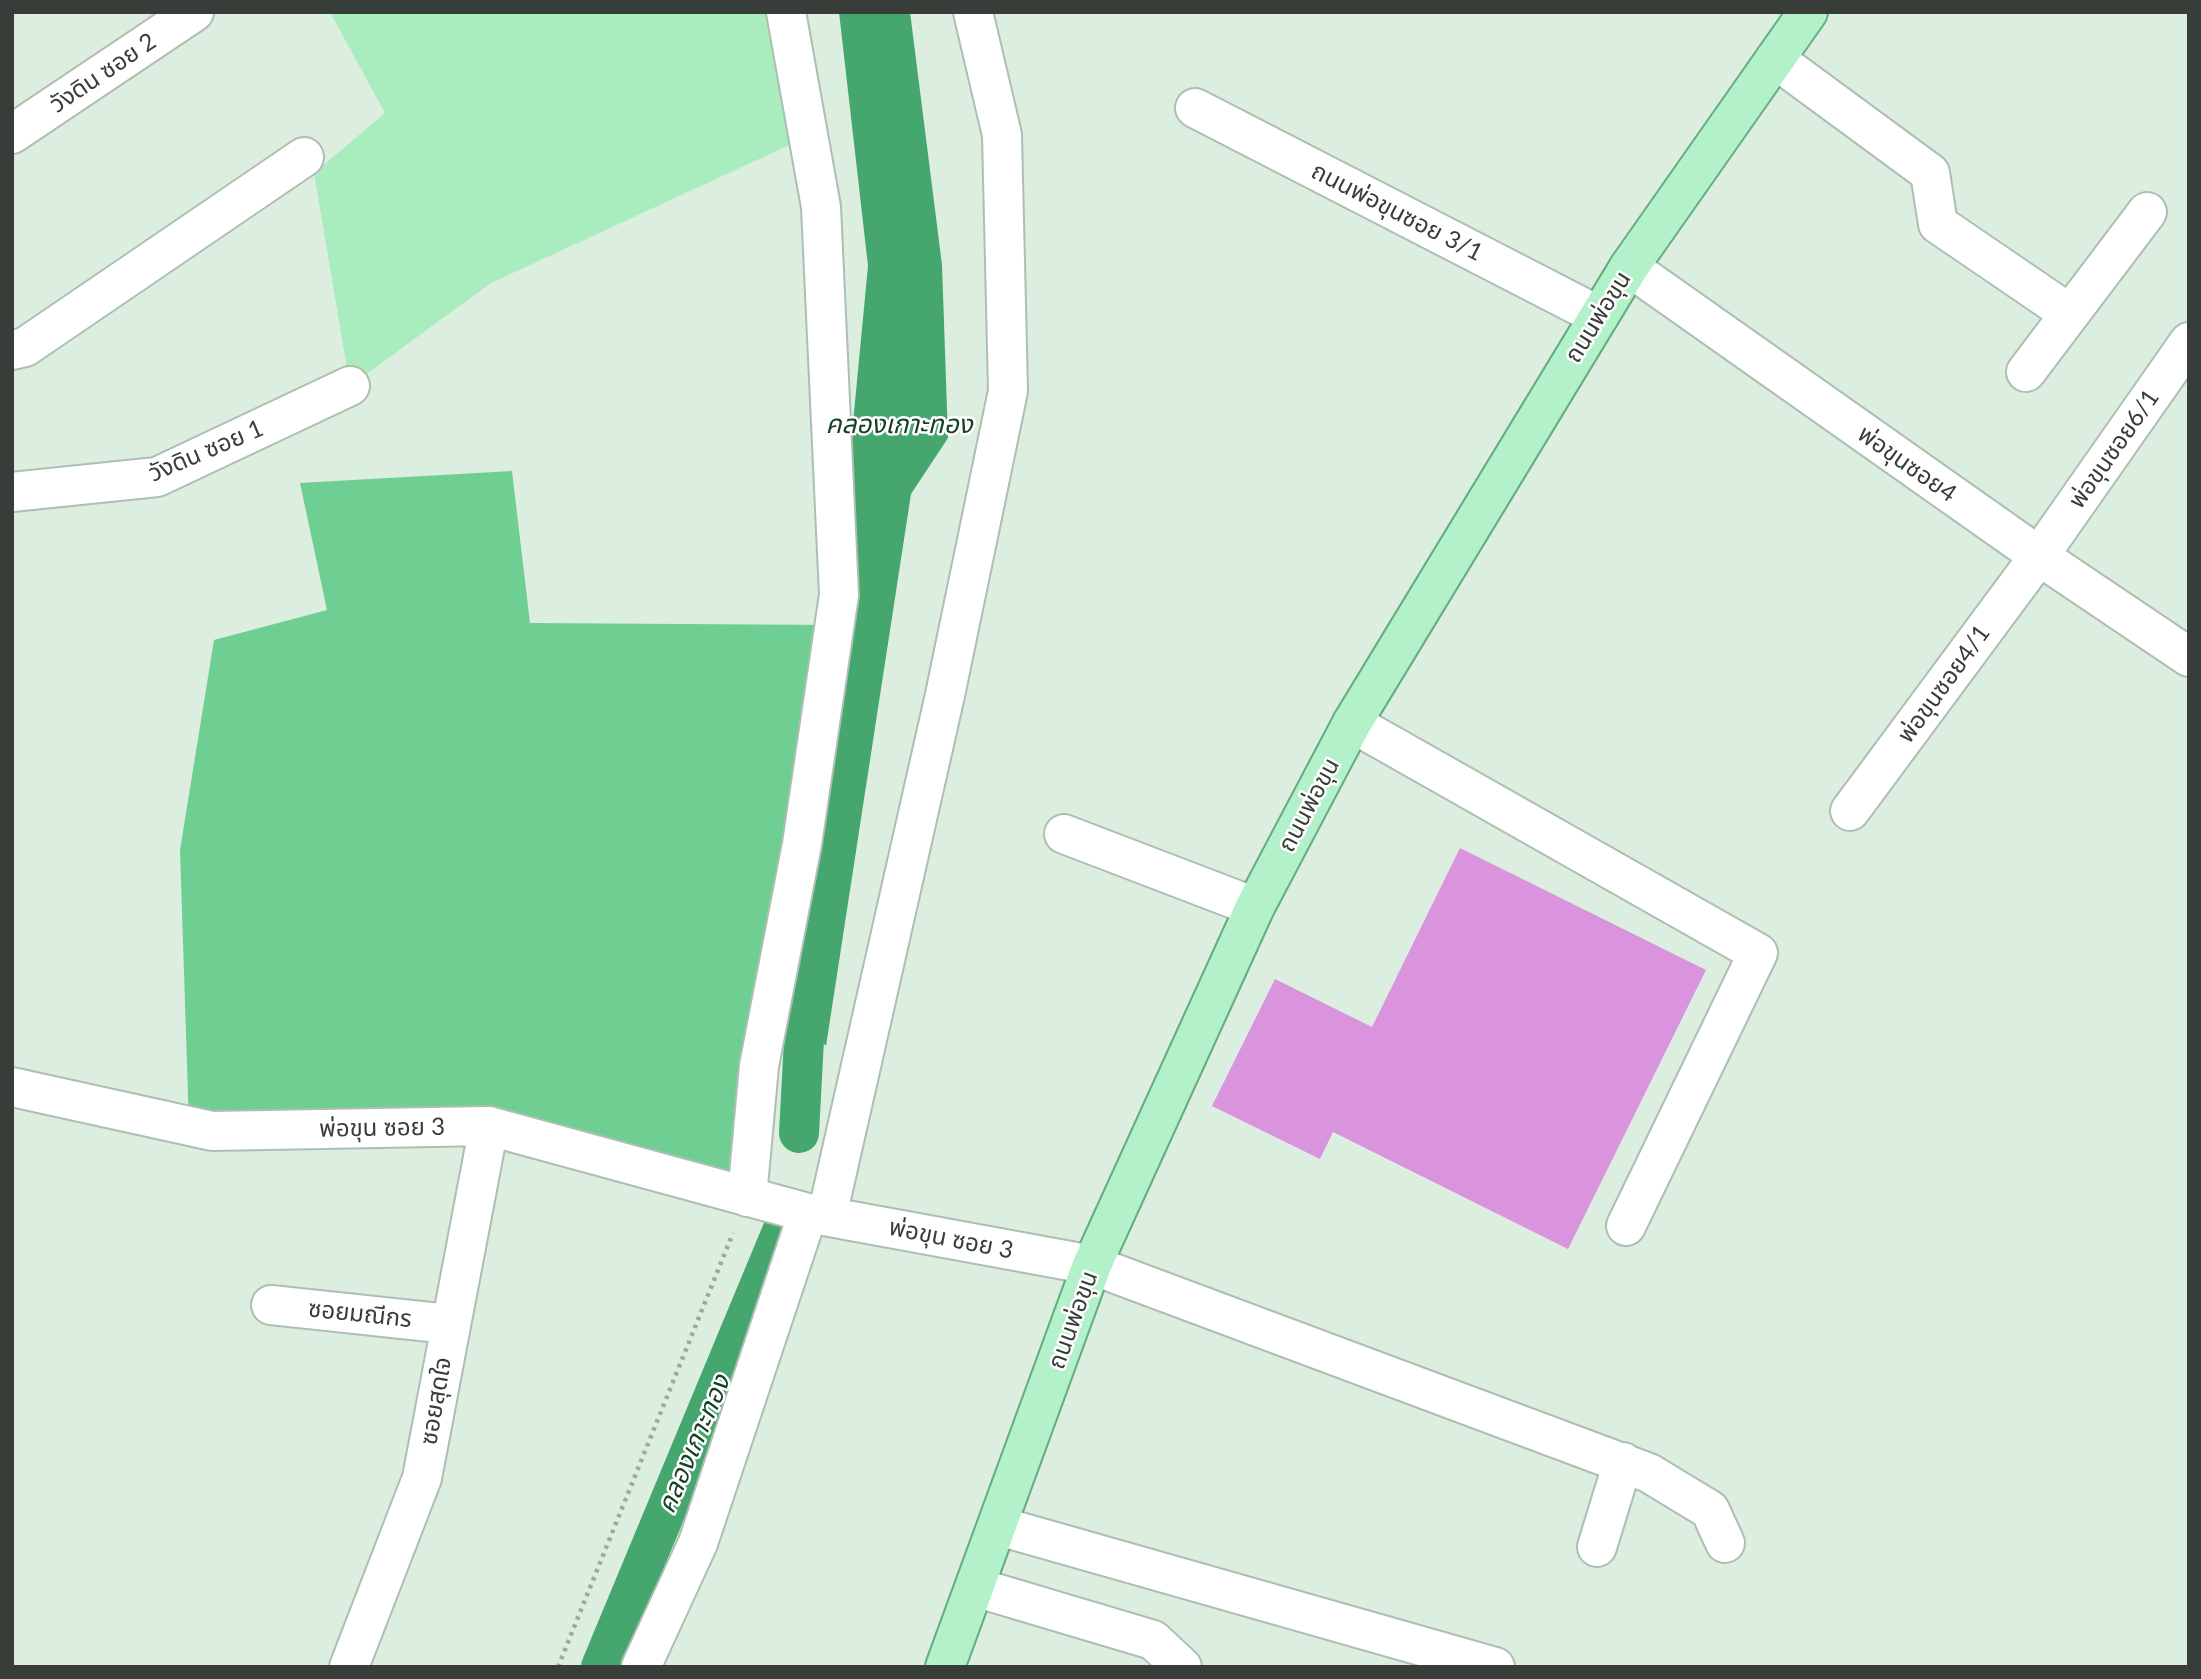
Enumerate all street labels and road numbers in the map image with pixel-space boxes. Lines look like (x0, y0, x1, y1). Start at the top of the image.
street label: วังดิน ซอย 2 (44, 27, 162, 119)
street label: ถนนพ่อขุนซอย 3/1 (1307, 156, 1487, 268)
street label: ถนนพ่อขุน (1559, 266, 1637, 368)
street label: พ่อขุนซอย6/1 (2063, 384, 2165, 514)
street label: วังดิน ซอย 1 (144, 414, 268, 488)
street label: พ่อขุนซอย4 (1852, 420, 1962, 508)
street label: พ่อขุนซอย4/1 (1892, 620, 1996, 748)
street label: ถนนพ่อขุน (1272, 753, 1346, 857)
street label: พ่อขุน ซอย 3 (319, 1113, 445, 1143)
street label: พ่อขุน ซอย 3 (886, 1213, 1016, 1265)
street label: ถนนพ่อขุน (1042, 1267, 1104, 1373)
street label: ซอยมณีกร (307, 1294, 413, 1334)
street label: ซอยสุดใจ (414, 1355, 458, 1447)

